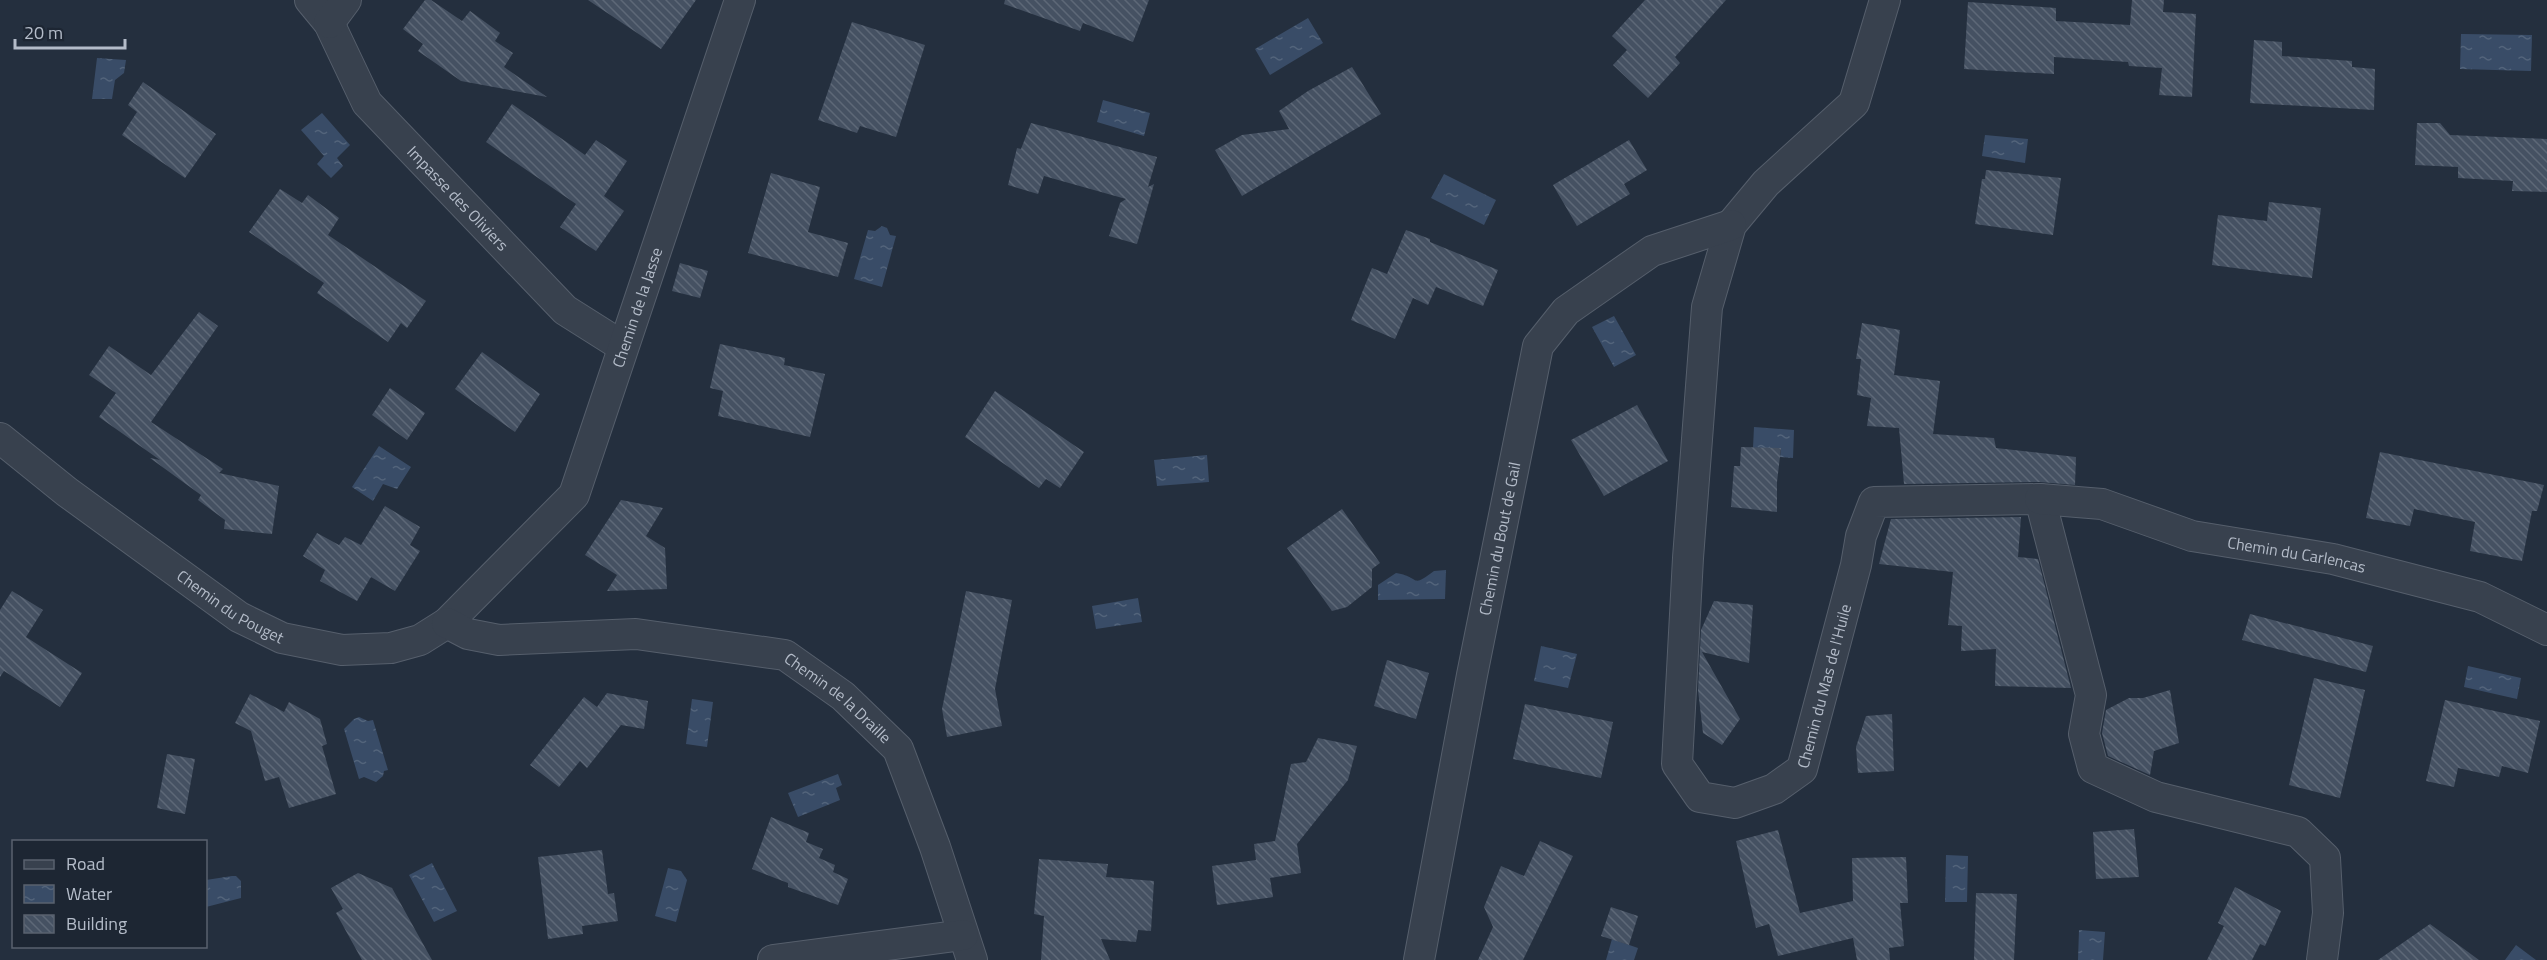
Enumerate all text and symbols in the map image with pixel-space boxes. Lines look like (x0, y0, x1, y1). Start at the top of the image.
scale bar (15, 12, 124, 50)
text: 20 m (24, 19, 63, 46)
street label: Impasse des Oliviers (402, 140, 514, 256)
street label: Chemin de la Jasse (606, 244, 668, 371)
street label: Chemin du Bout de Gail (1472, 460, 1526, 617)
street label: Chemin du Carlencas (2226, 530, 2368, 579)
street label: Chemin du Pouget (172, 564, 289, 649)
street label: Chemin du Mas de l'Huile (1791, 601, 1857, 771)
street label: Chemin de la Draille (780, 646, 897, 749)
legend (12, 840, 207, 948)
text: Road (66, 850, 105, 877)
text: Water (66, 880, 112, 907)
text: Building (66, 910, 127, 937)

